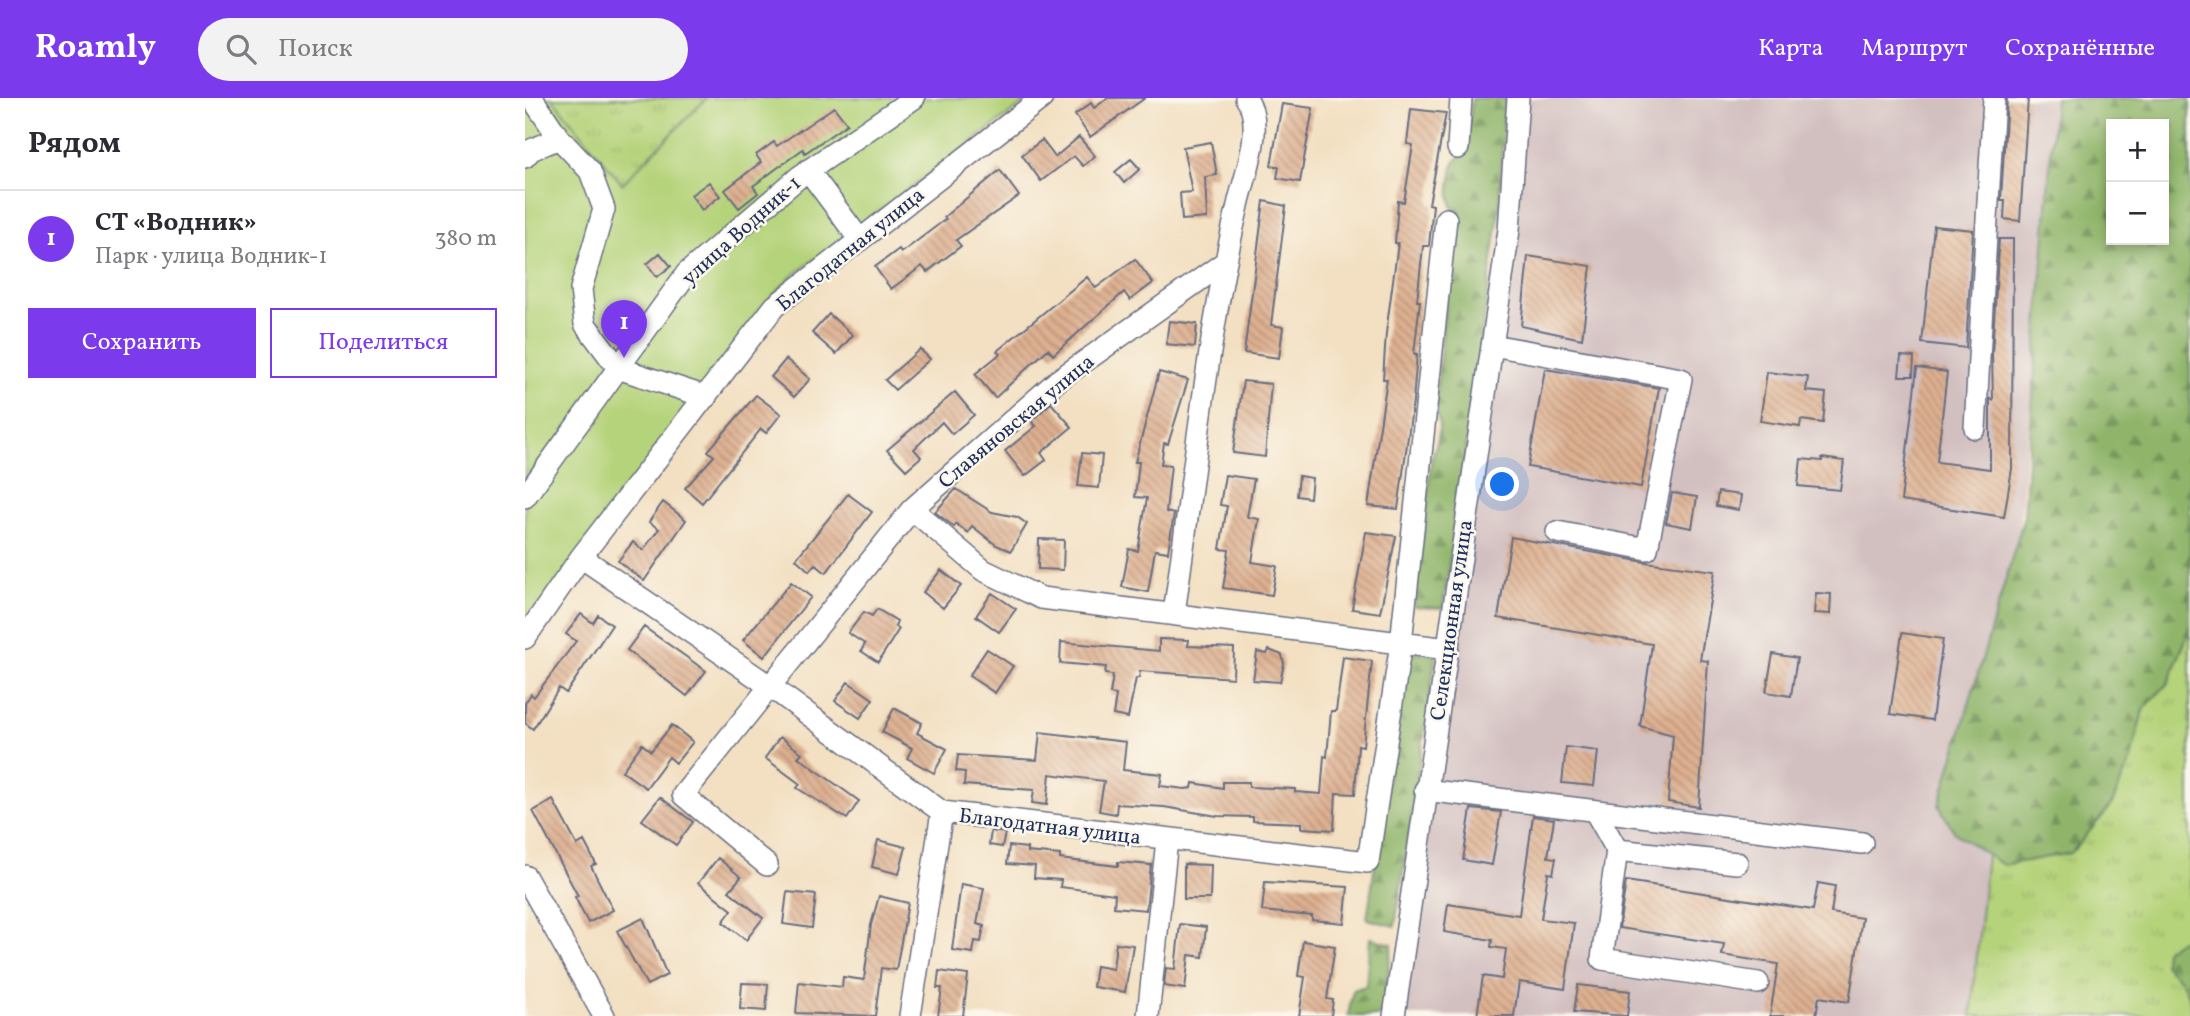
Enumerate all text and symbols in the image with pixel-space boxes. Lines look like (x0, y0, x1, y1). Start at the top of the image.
search box (198, 18, 688, 81)
text: Roamly (35, 26, 156, 72)
icon: search (222, 30, 260, 68)
text: Поиск (278, 31, 353, 67)
text: Карта (1758, 32, 1823, 66)
text: Маршрут (1861, 32, 1967, 66)
text: Сохранённые (2005, 32, 2155, 66)
map controls (2106, 119, 2169, 245)
button: + (2106, 119, 2169, 182)
text: Рядом (28, 123, 121, 165)
street label: улица Водник-1 (676, 170, 808, 293)
street label: Благодатная улица (771, 181, 931, 319)
button: − (2106, 182, 2169, 245)
text: СТ «Водник» (95, 205, 257, 241)
text: 1 (46, 223, 56, 255)
text: 380 m (435, 223, 497, 255)
text: Парк · улица Водник-1 (95, 241, 327, 273)
pin: 1 (601, 300, 647, 358)
button: Сохранить (28, 308, 256, 378)
button: Поделиться (270, 308, 497, 378)
street label: Славяновская улица (933, 348, 1101, 496)
your location (1485, 467, 1519, 501)
street label: Селекционная улица (1424, 518, 1481, 722)
street label: Благодатная улица (957, 802, 1142, 853)

